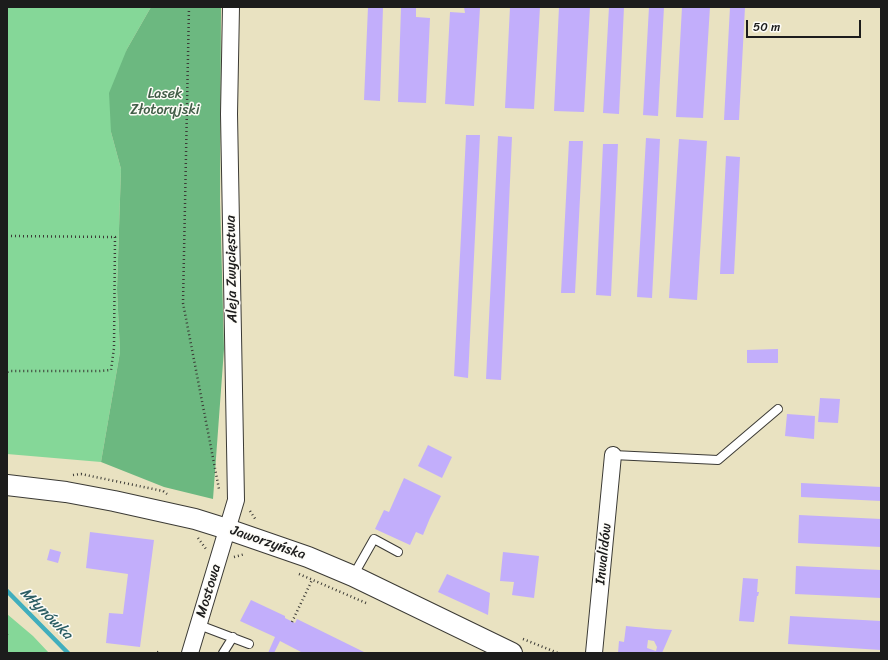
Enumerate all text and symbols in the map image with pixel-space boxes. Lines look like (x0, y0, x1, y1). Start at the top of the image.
scale bar (748, 12, 863, 38)
text: 50 m (753, 16, 780, 38)
park label: Lasek Złotoryjski (130, 86, 200, 118)
street label: Aleja Zwycięstwa (223, 215, 241, 323)
street label: Jaworzyńska (228, 522, 308, 564)
street label: Inwalidów (592, 522, 616, 586)
street label: Mostowa (193, 562, 225, 620)
water label: Młynówka (16, 584, 76, 644)

